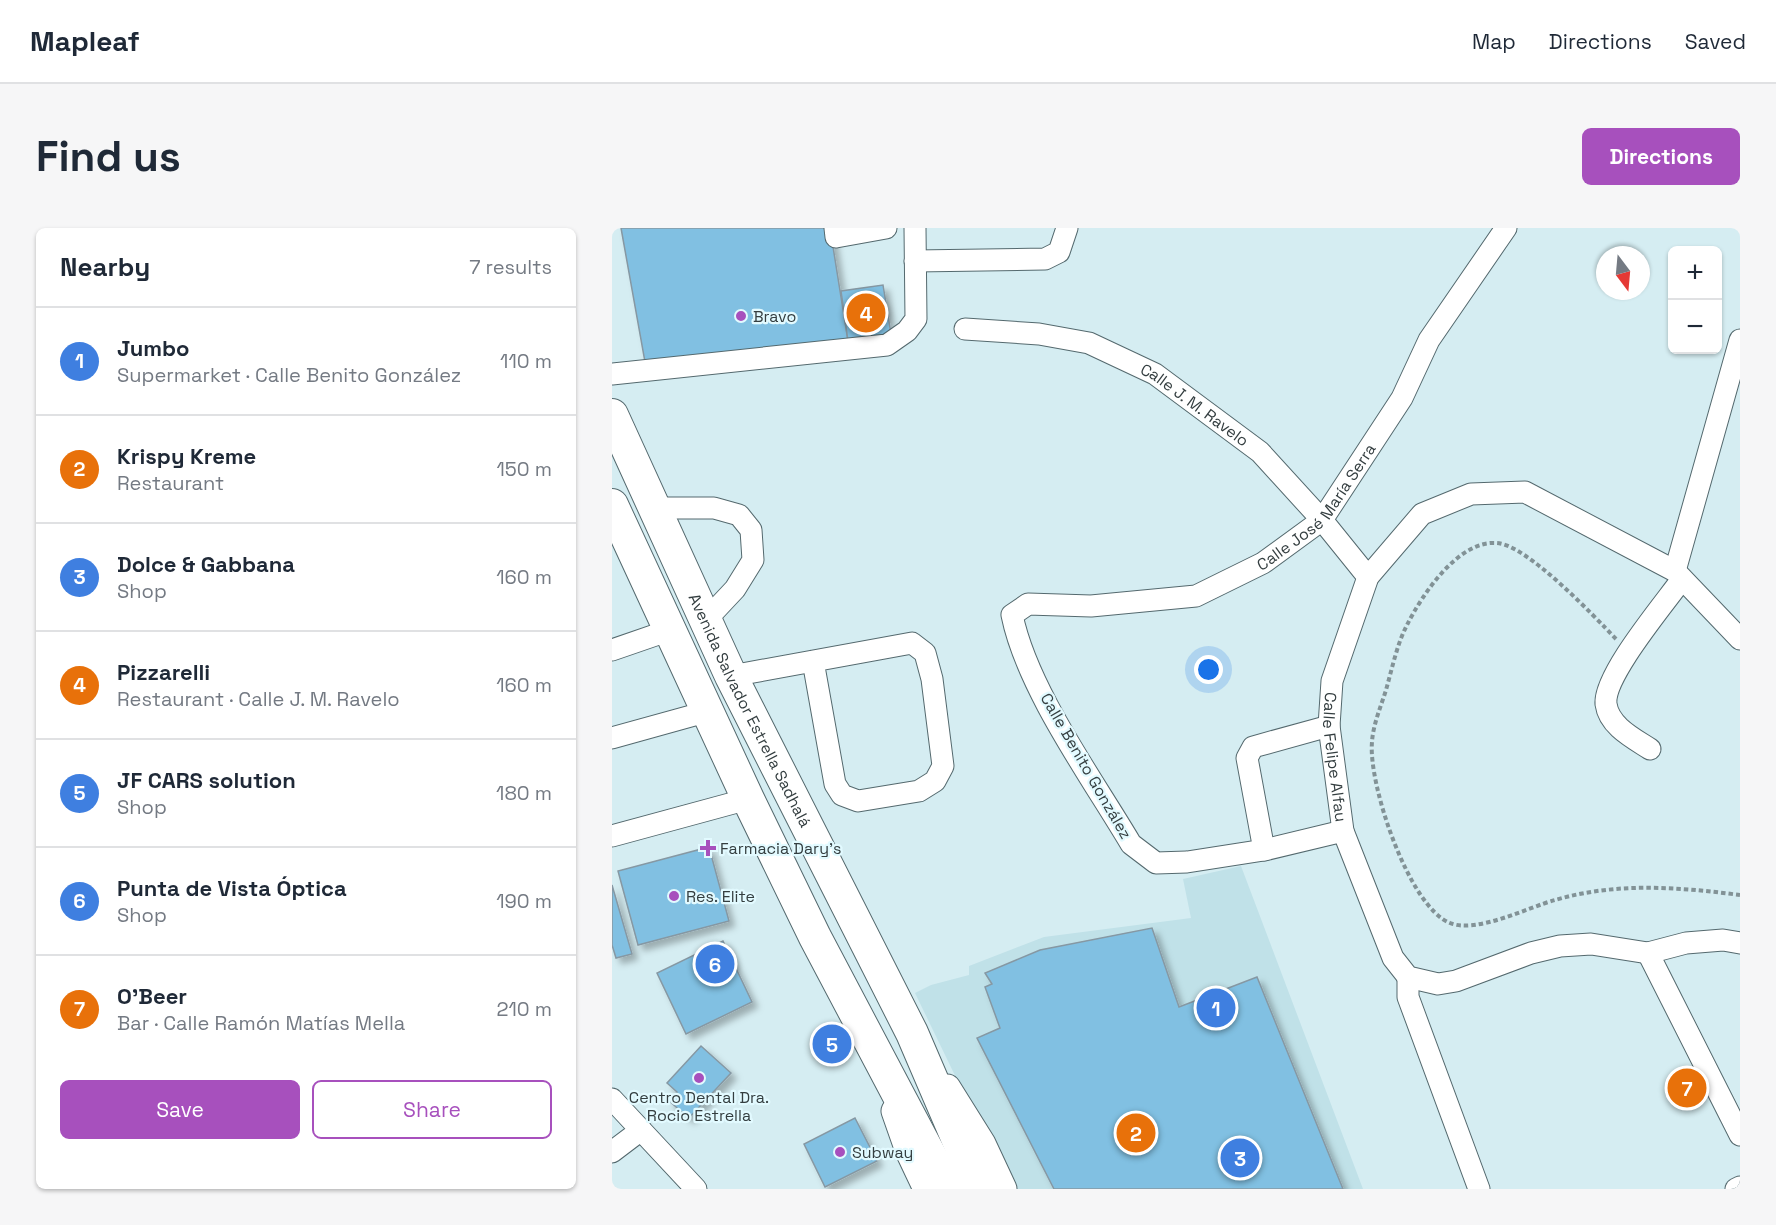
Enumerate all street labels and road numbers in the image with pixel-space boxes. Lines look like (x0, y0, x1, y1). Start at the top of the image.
street label: Calle J. M. Ravelo (1137, 358, 1253, 451)
street label: Calle José María Serra (1253, 439, 1380, 575)
street label: Avenida Salvador Estrella Sadhalá (684, 590, 816, 831)
street label: Calle Benito González (1036, 689, 1136, 843)
street label: Calle Felipe Alfau (1318, 692, 1352, 823)

